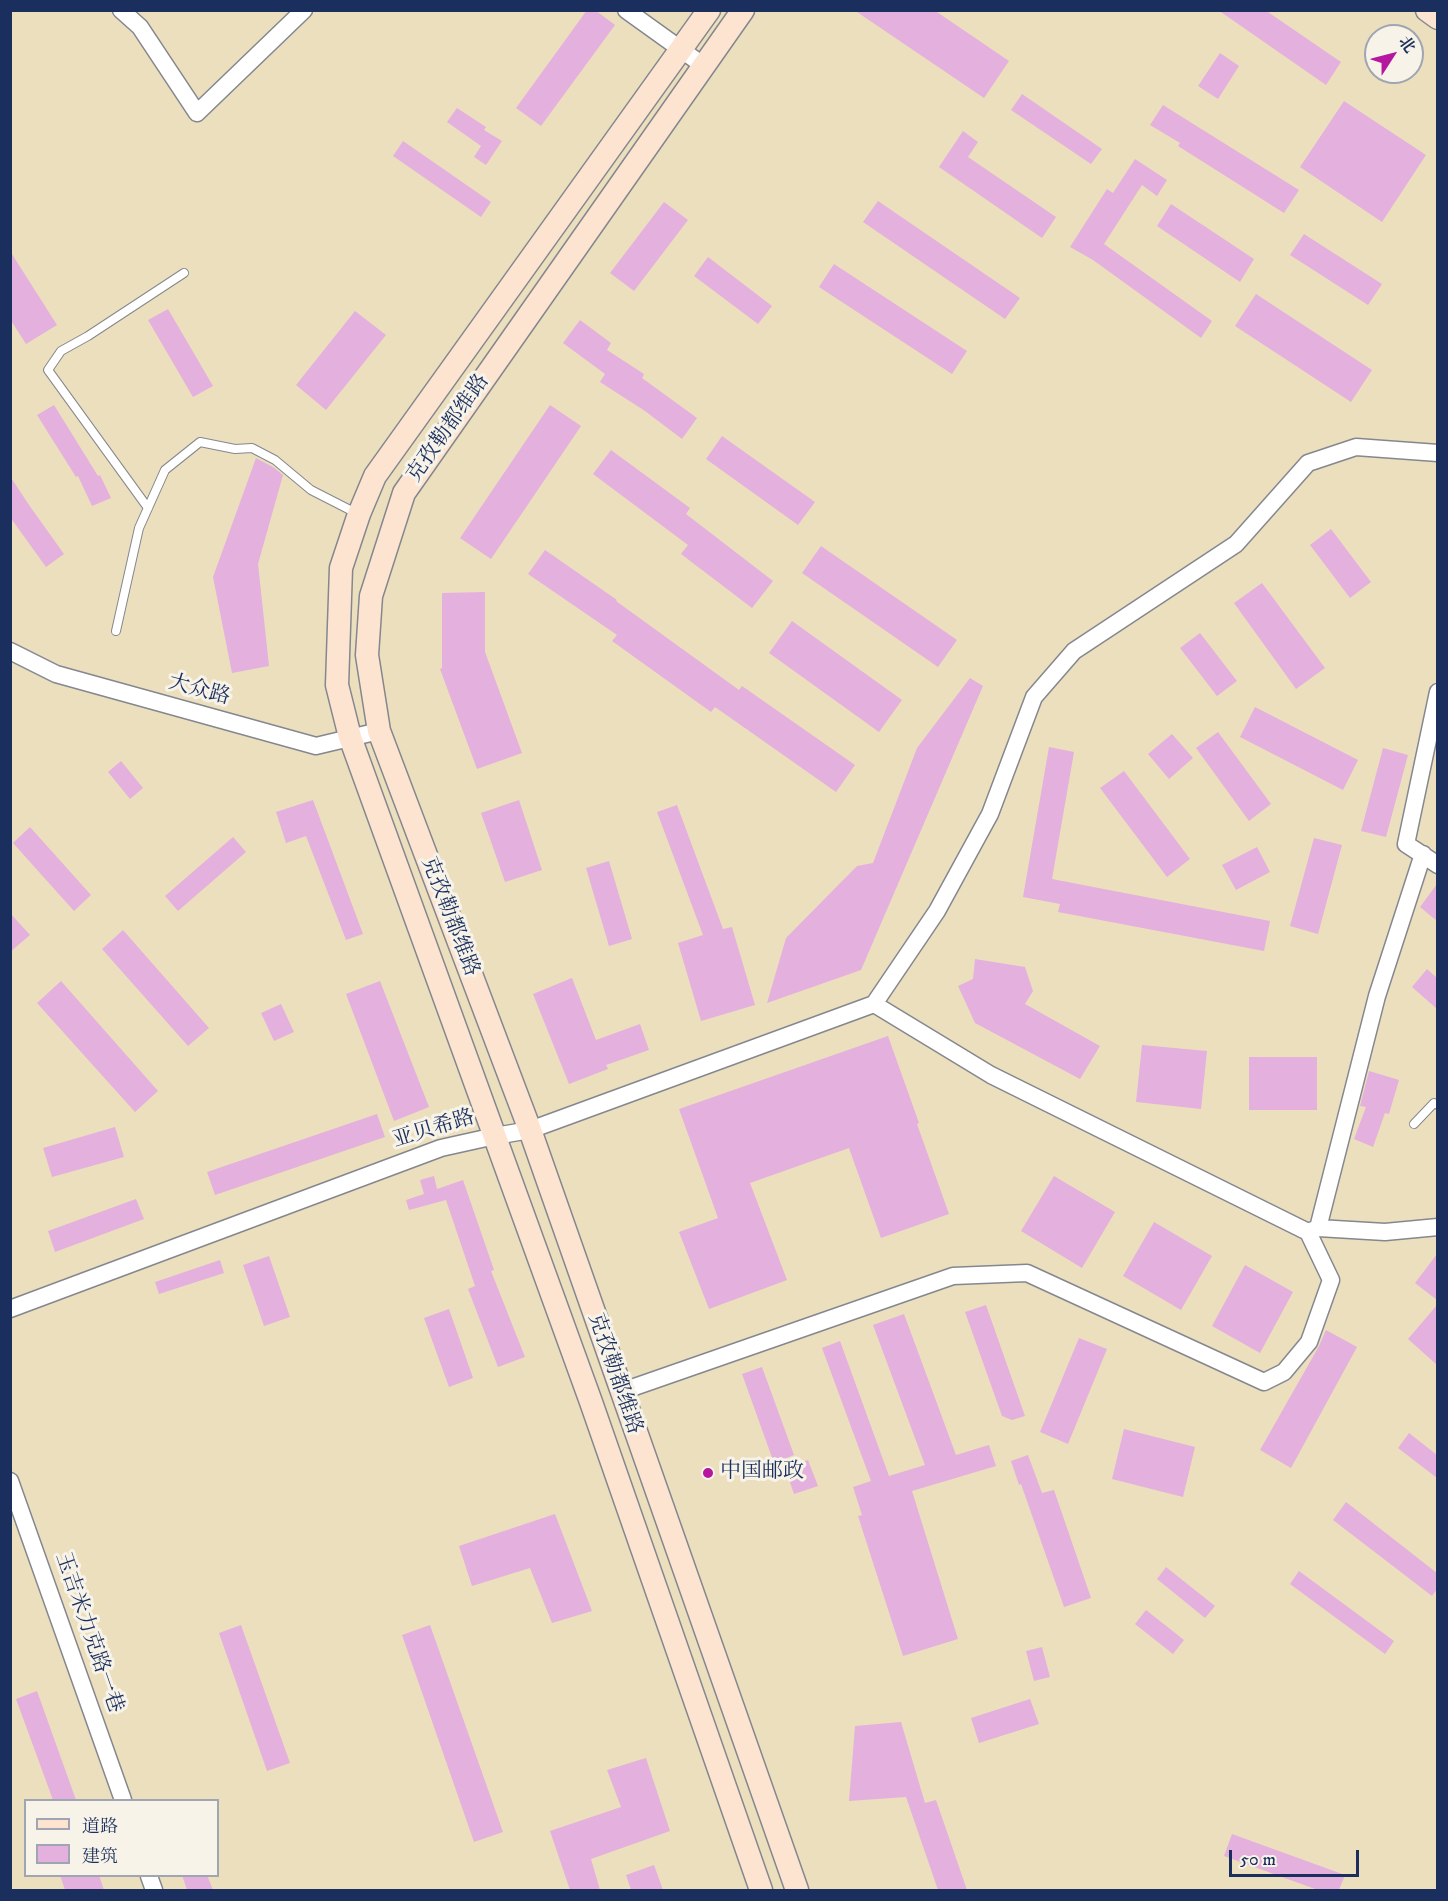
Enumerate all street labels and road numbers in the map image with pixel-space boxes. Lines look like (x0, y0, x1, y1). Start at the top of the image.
street label: 克孜勒都维路 (403, 370, 495, 488)
street label: 大众路 (165, 671, 233, 711)
street label: 克孜勒都维路 (415, 854, 483, 980)
street label: 亚贝希路 (390, 1106, 478, 1154)
street label: 克孜勒都维路 (582, 1310, 646, 1438)
street label: 玉吉米力克路一巷 (49, 1549, 127, 1717)

